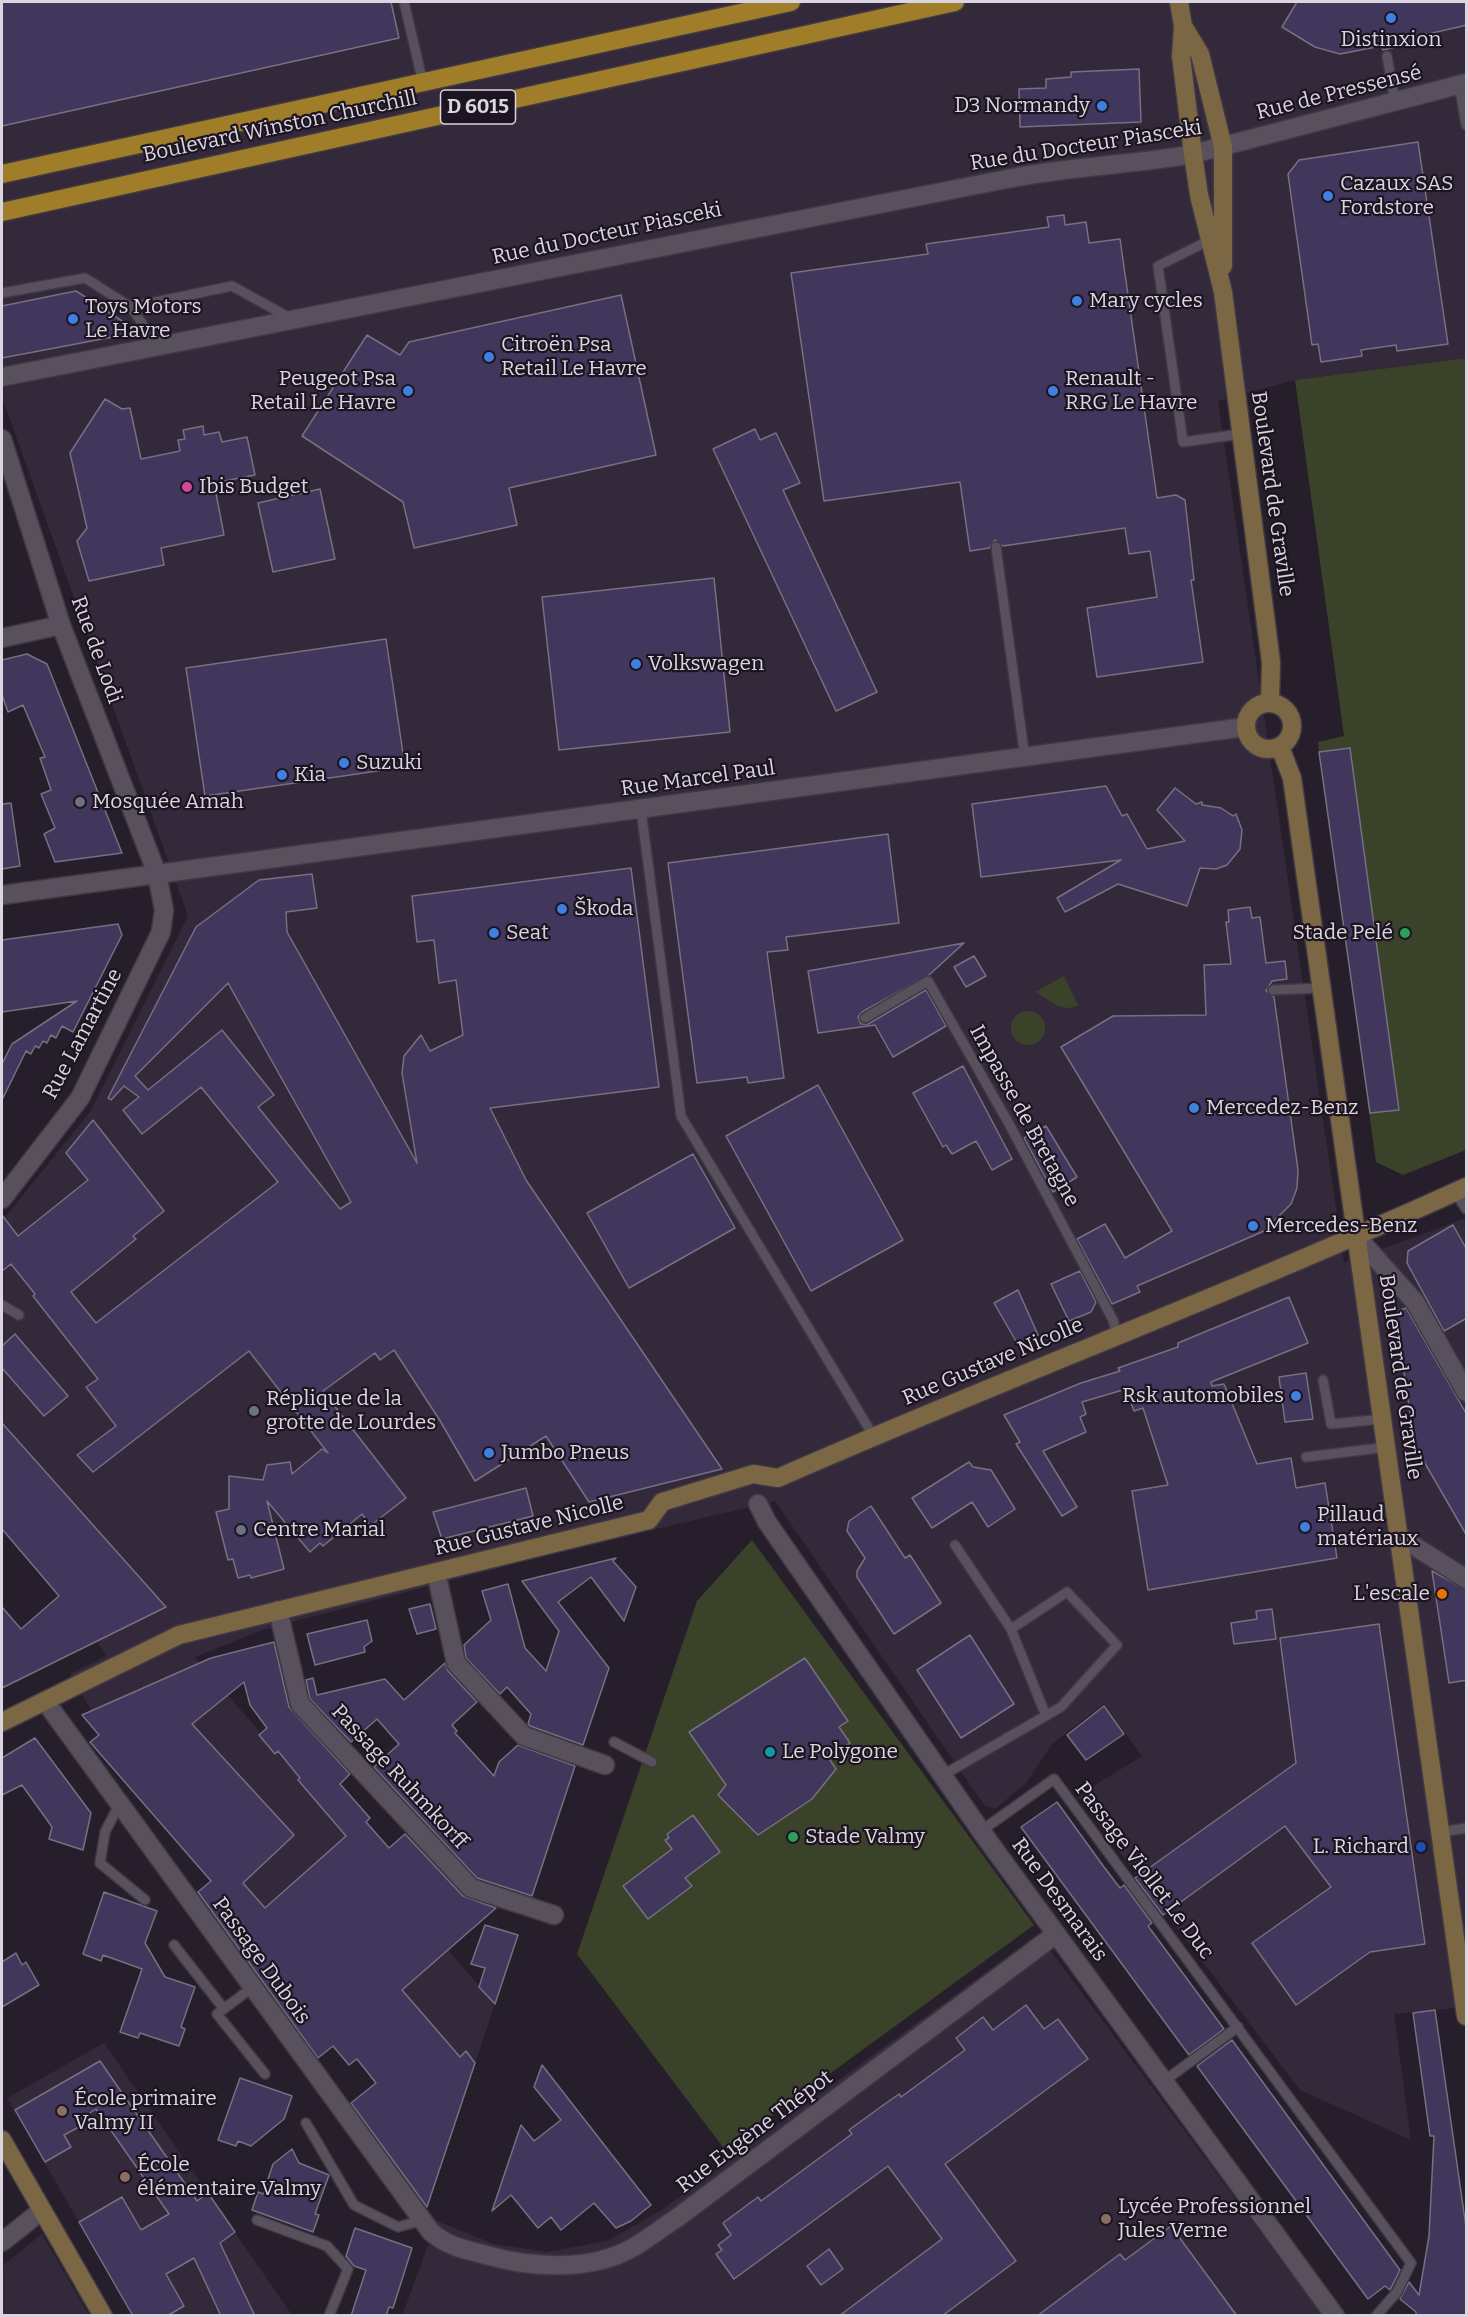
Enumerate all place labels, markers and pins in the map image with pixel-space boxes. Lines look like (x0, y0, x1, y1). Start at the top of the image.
marker: Distinxion (1384, 11, 1398, 25)
place label: Distinxion (1340, 27, 1442, 53)
place label: D3 Normandy (954, 93, 1090, 119)
marker: D3 Normandy (1095, 99, 1109, 113)
place label: Cazaux SAS Fordstore (1340, 171, 1454, 221)
marker: Cazaux SAS Fordstore (1321, 189, 1335, 203)
place label: Mary cycles (1089, 288, 1203, 314)
place label: Toys Motors Le Havre (85, 294, 202, 344)
marker: Mary cycles (1070, 294, 1084, 308)
marker: Toys Motors Le Havre (66, 312, 80, 326)
place label: Citroën Psa Retail Le Havre (501, 332, 647, 382)
marker: Citroën Psa Retail Le Havre (482, 350, 496, 364)
place label: Peugeot Psa Retail Le Havre (250, 366, 396, 416)
place label: Renault - RRG Le Havre (1065, 366, 1198, 416)
marker: Peugeot Psa Retail Le Havre (401, 384, 415, 398)
marker: Renault - RRG Le Havre (1046, 384, 1060, 398)
place label: Ibis Budget (199, 474, 308, 500)
marker: Ibis Budget (180, 480, 194, 494)
place label: Volkswagen (648, 651, 764, 677)
marker: Volkswagen (629, 657, 643, 671)
place label: Suzuki (356, 750, 422, 776)
marker: Suzuki (337, 756, 351, 770)
place label: Kia (294, 762, 326, 788)
marker: Kia (275, 768, 289, 782)
place label: Mosquée Amah (92, 789, 244, 815)
marker: Mosquée Amah (73, 795, 87, 809)
place label: Škoda (574, 896, 634, 922)
marker: Škoda (555, 902, 569, 916)
place label: Seat (506, 920, 549, 946)
place label: Stade Pelé (1292, 920, 1393, 946)
marker: Seat (487, 926, 501, 940)
marker: Stade Pelé (1398, 926, 1412, 940)
place label: Mercedez-Benz (1206, 1095, 1358, 1121)
marker: Mercedez-Benz (1187, 1101, 1201, 1115)
place label: Mercedes-Benz (1265, 1213, 1417, 1239)
marker: Mercedes-Benz (1246, 1219, 1260, 1233)
place label: Rsk automobiles (1122, 1383, 1284, 1409)
place label: Réplique de la grotte de Lourdes (266, 1386, 436, 1436)
marker: Rsk automobiles (1289, 1389, 1303, 1403)
marker: Réplique de la grotte de Lourdes (247, 1404, 261, 1418)
place label: Jumbo Pneus (501, 1440, 629, 1466)
marker: Jumbo Pneus (482, 1446, 496, 1460)
place label: Pillaud matériaux (1317, 1502, 1418, 1552)
place label: Centre Marial (253, 1517, 385, 1543)
marker: Pillaud matériaux (1298, 1520, 1312, 1534)
marker: Centre Marial (234, 1523, 248, 1537)
place label: L'escale (1353, 1581, 1430, 1607)
marker: L'escale (1435, 1587, 1449, 1601)
place label: Le Polygone (782, 1739, 898, 1765)
marker: Le Polygone (763, 1745, 777, 1759)
place label: Stade Valmy (805, 1824, 925, 1850)
marker: Stade Valmy (786, 1830, 800, 1844)
place label: L. Richard (1313, 1834, 1409, 1860)
marker: L. Richard (1414, 1840, 1428, 1854)
place label: École primaire Valmy II (74, 2086, 217, 2136)
marker: École primaire Valmy II (55, 2104, 69, 2118)
place label: École élémentaire Valmy (137, 2152, 321, 2202)
marker: École élémentaire Valmy (118, 2170, 132, 2184)
place label: Lycée Professionnel Jules Verne (1118, 2194, 1311, 2244)
marker: Lycée Professionnel Jules Verne (1099, 2212, 1113, 2226)

